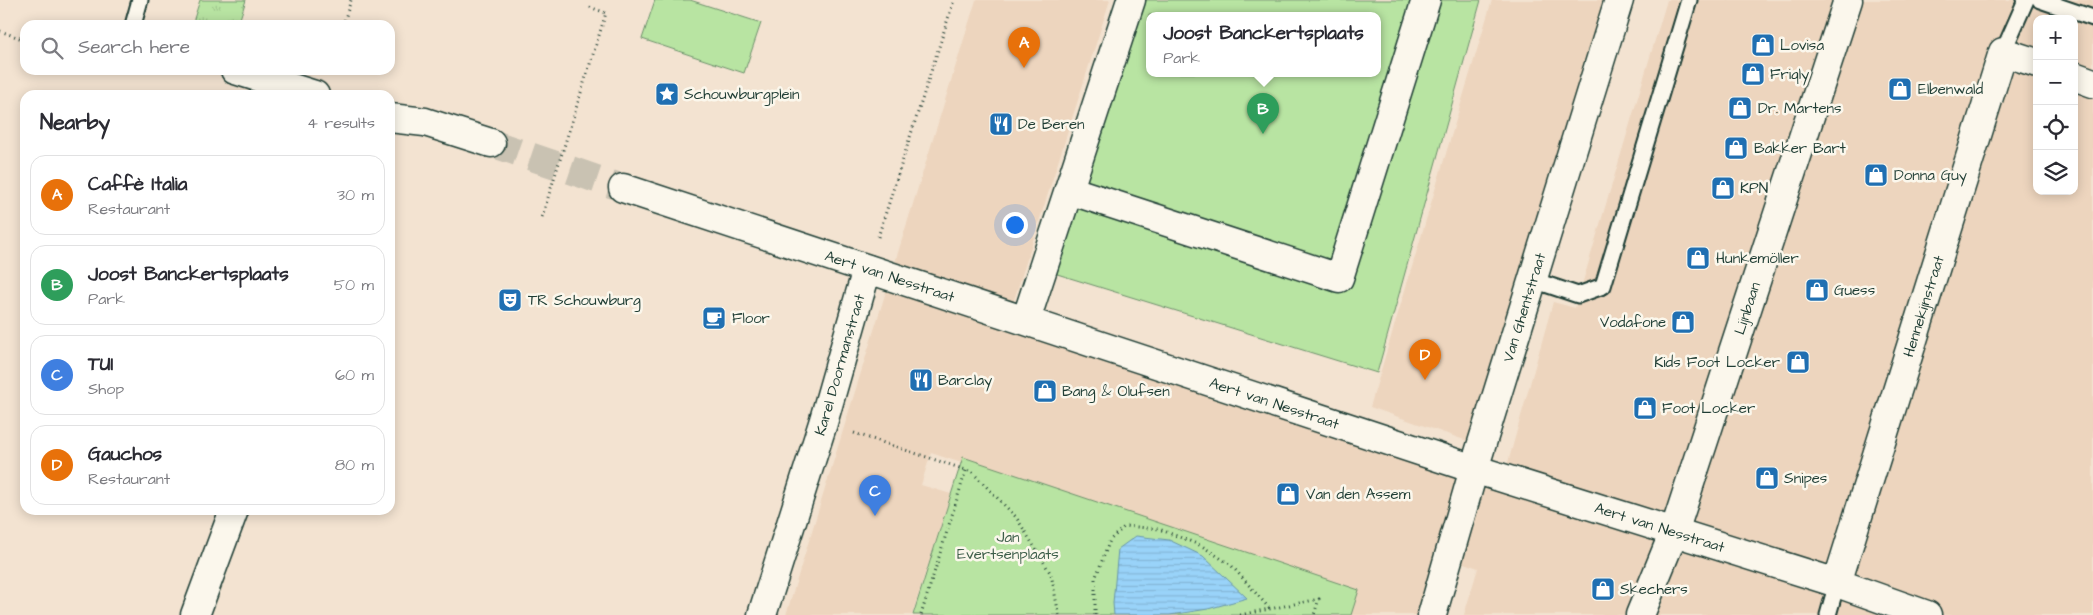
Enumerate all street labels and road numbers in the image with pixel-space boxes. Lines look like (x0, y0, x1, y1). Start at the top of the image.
street label: Aert van Nesstraat (822, 245, 957, 307)
street label: Van Ghentstraat (1497, 250, 1551, 365)
street label: Hennekijnstraat (1898, 253, 1949, 360)
street label: Lijnbaan (1729, 279, 1766, 337)
street label: Karel Doormanstraat (809, 291, 870, 438)
street label: Aert van Nesstraat (1207, 372, 1342, 434)
street label: Aert van Nesstraat (1592, 497, 1728, 558)

